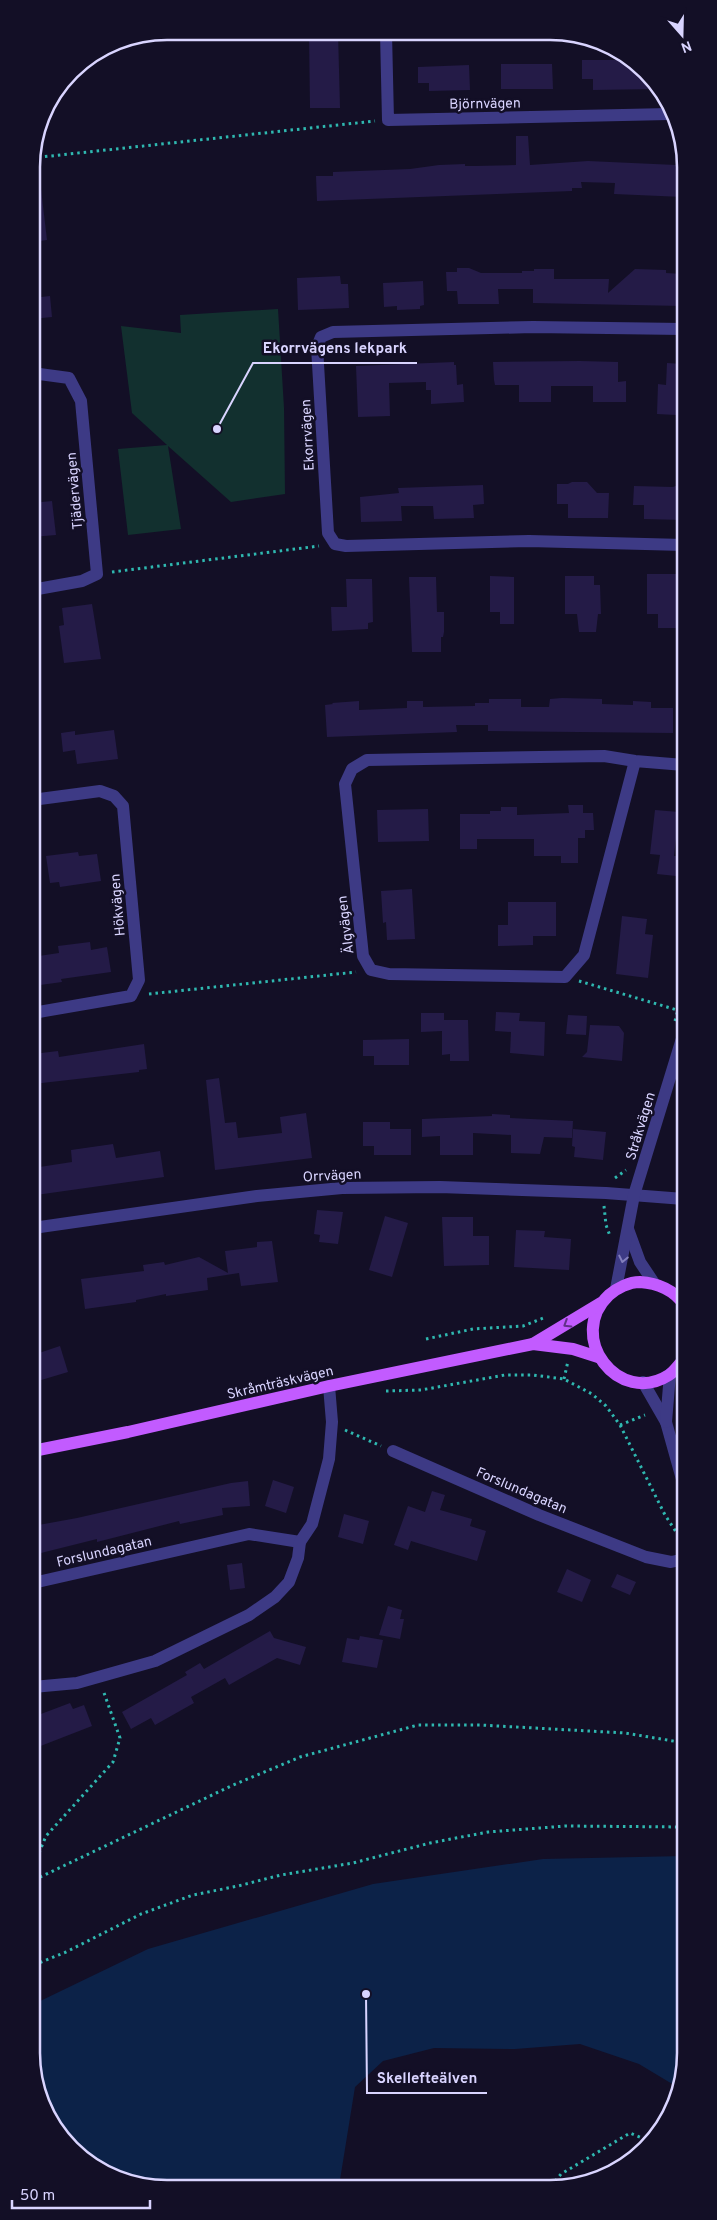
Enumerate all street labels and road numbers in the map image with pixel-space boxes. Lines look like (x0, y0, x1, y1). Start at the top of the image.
street label: Björnvägen (449, 95, 521, 114)
street label: Ekorrvägen (298, 399, 319, 471)
street label: Tjädervägen (64, 451, 87, 530)
street label: Hökvägen (107, 873, 130, 937)
street label: Älgvägen (333, 895, 359, 955)
street label: Stråkvägen (623, 1090, 660, 1163)
street label: Orrvägen (302, 1166, 362, 1187)
street label: Skråmträskvägen (225, 1363, 335, 1404)
street label: Forslundagatan (473, 1465, 570, 1518)
street label: Forslundagatan (55, 1533, 154, 1572)

